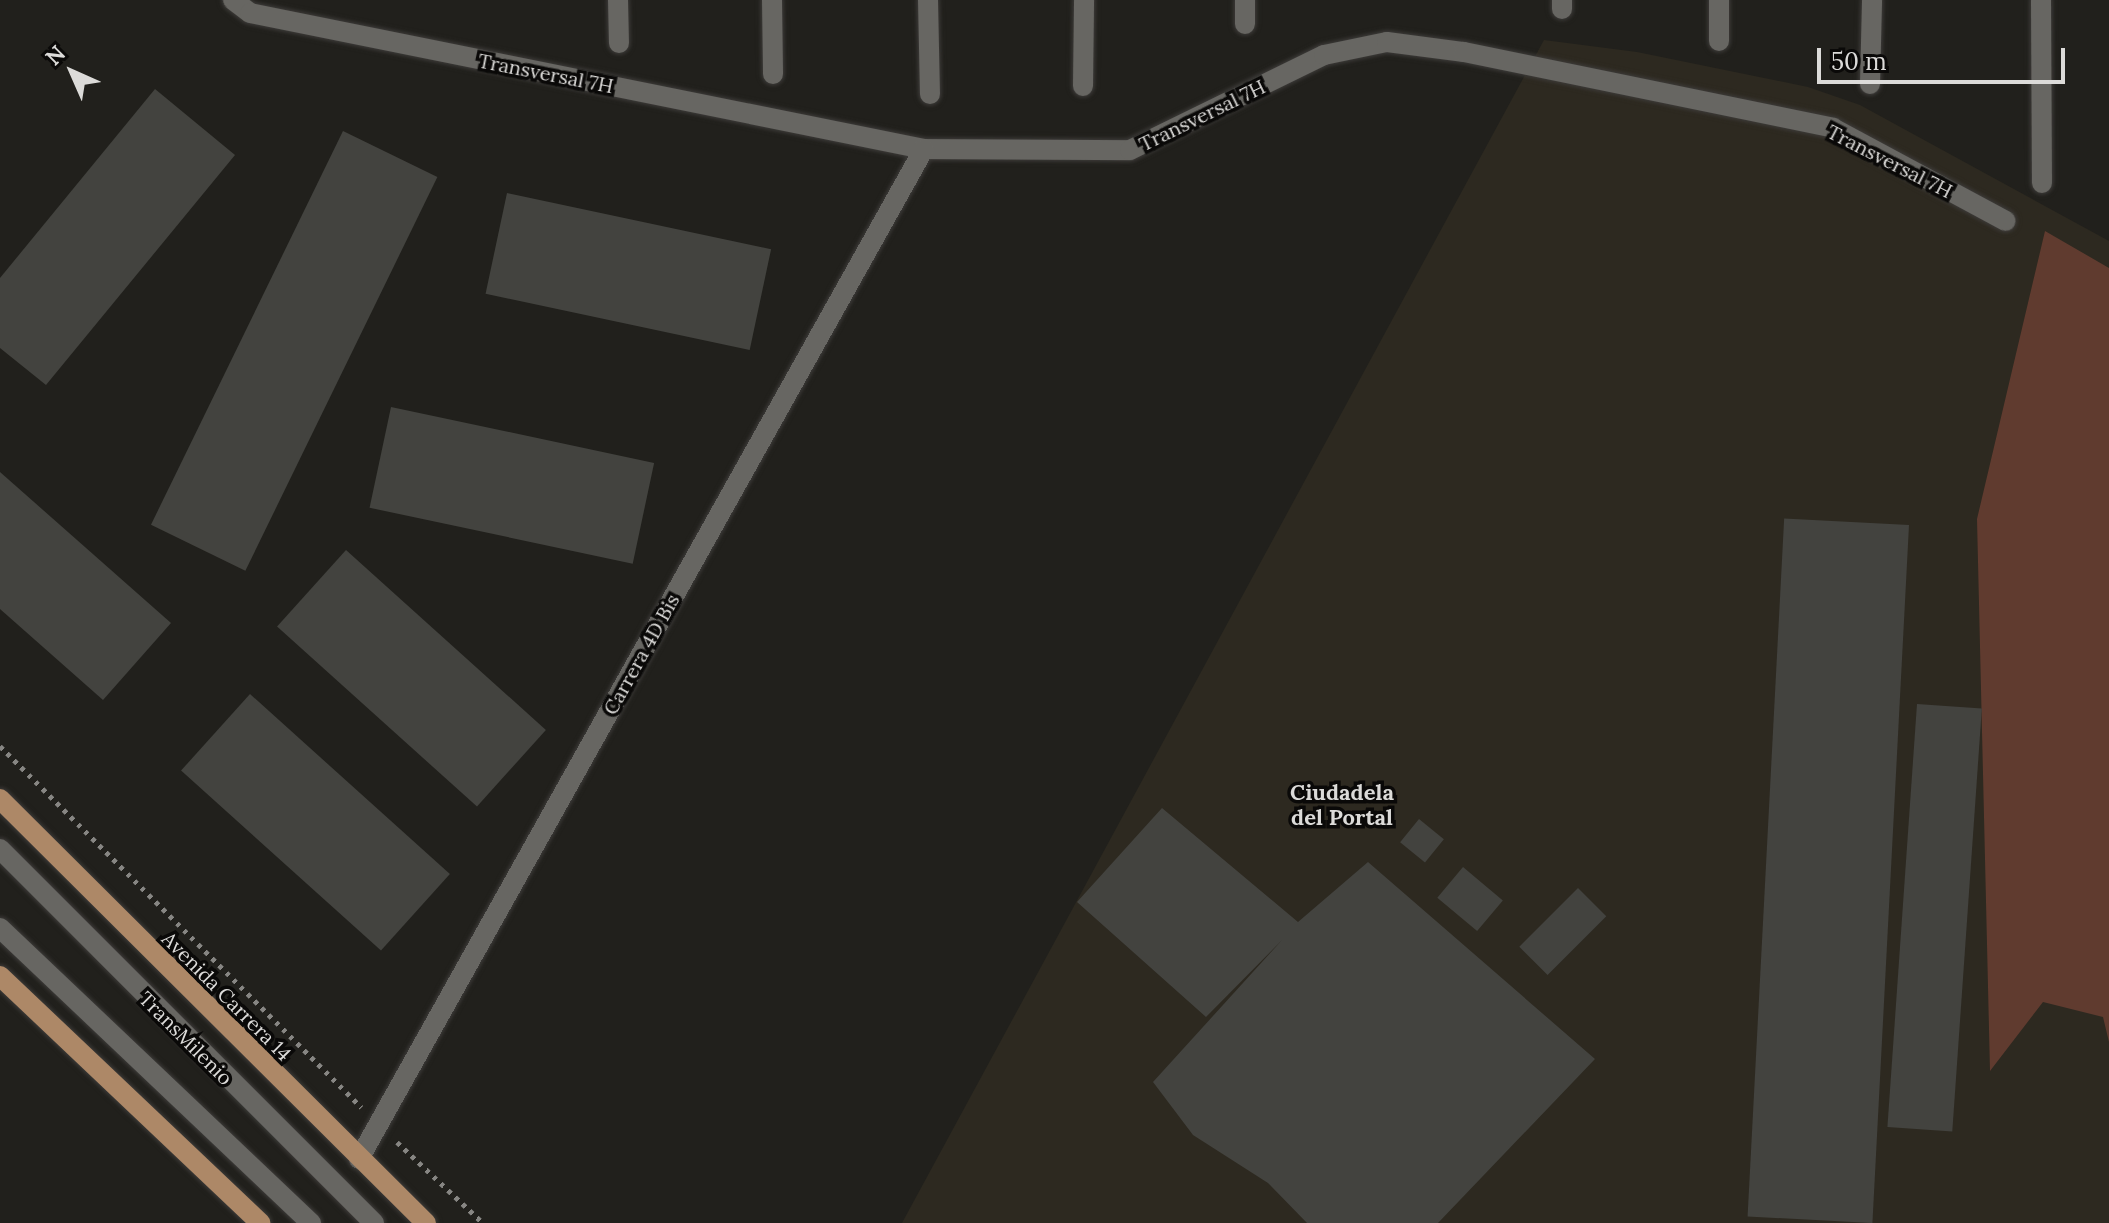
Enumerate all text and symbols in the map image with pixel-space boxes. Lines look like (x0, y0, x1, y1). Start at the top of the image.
north arrow (32, 32, 112, 112)
scale bar (1821, 32, 2069, 82)
text: N (39, 39, 71, 71)
text: 50 m (1831, 46, 1887, 77)
street label: Transversal 7H (476, 48, 616, 98)
street label: Transversal 7H (1135, 74, 1269, 156)
street label: Transversal 7H (1823, 119, 1957, 203)
street label: Carrera 4D Bis (598, 589, 684, 719)
district label: Ciudadela del Portal (1290, 779, 1394, 830)
street label: Avenida Carrera 14 (157, 926, 297, 1066)
street label: TransMilenio (134, 986, 238, 1090)

